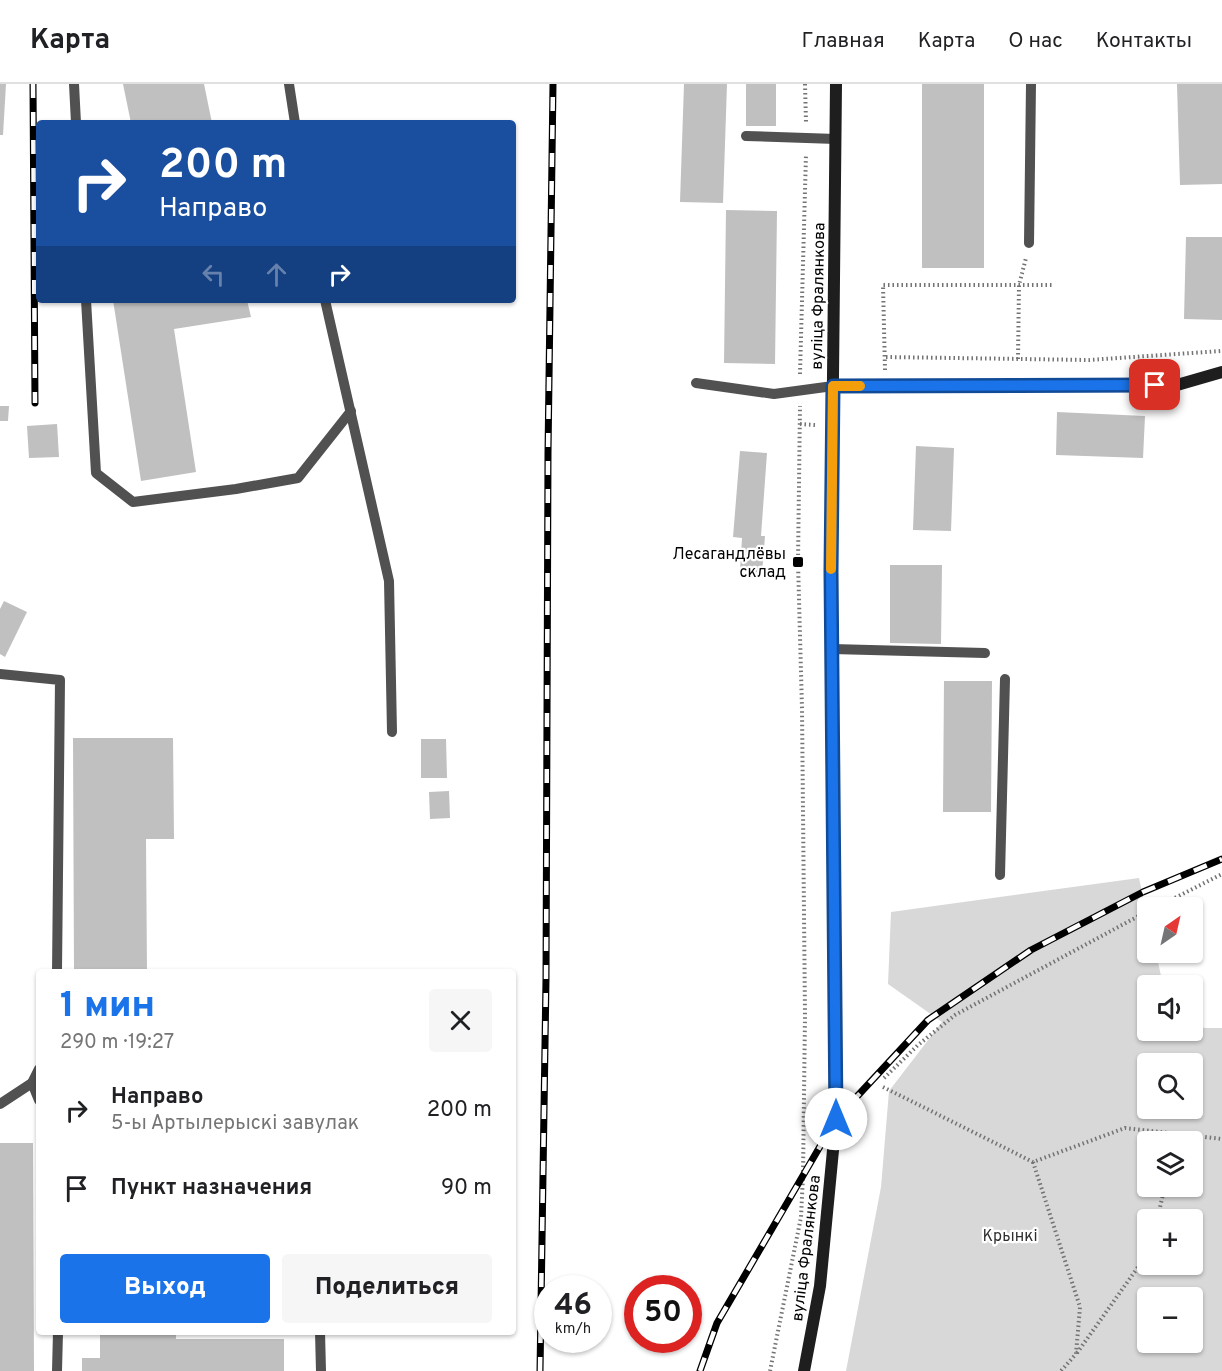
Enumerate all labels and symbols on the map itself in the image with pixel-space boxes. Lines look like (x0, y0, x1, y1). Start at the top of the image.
street label: вуліца Фралянкова (808, 222, 830, 370)
pin (1129, 359, 1180, 410)
place label: Лесагандлёвы склад (672, 545, 786, 583)
marker: Лесагандлёвы склад (791, 555, 805, 569)
north arrow (1137, 897, 1203, 963)
position arrow (804, 1087, 868, 1151)
street label: вуліца Фралянкова (788, 1174, 826, 1323)
park label: Крынкі (982, 1227, 1038, 1247)
speed limit sign: 50 (624, 1275, 702, 1353)

